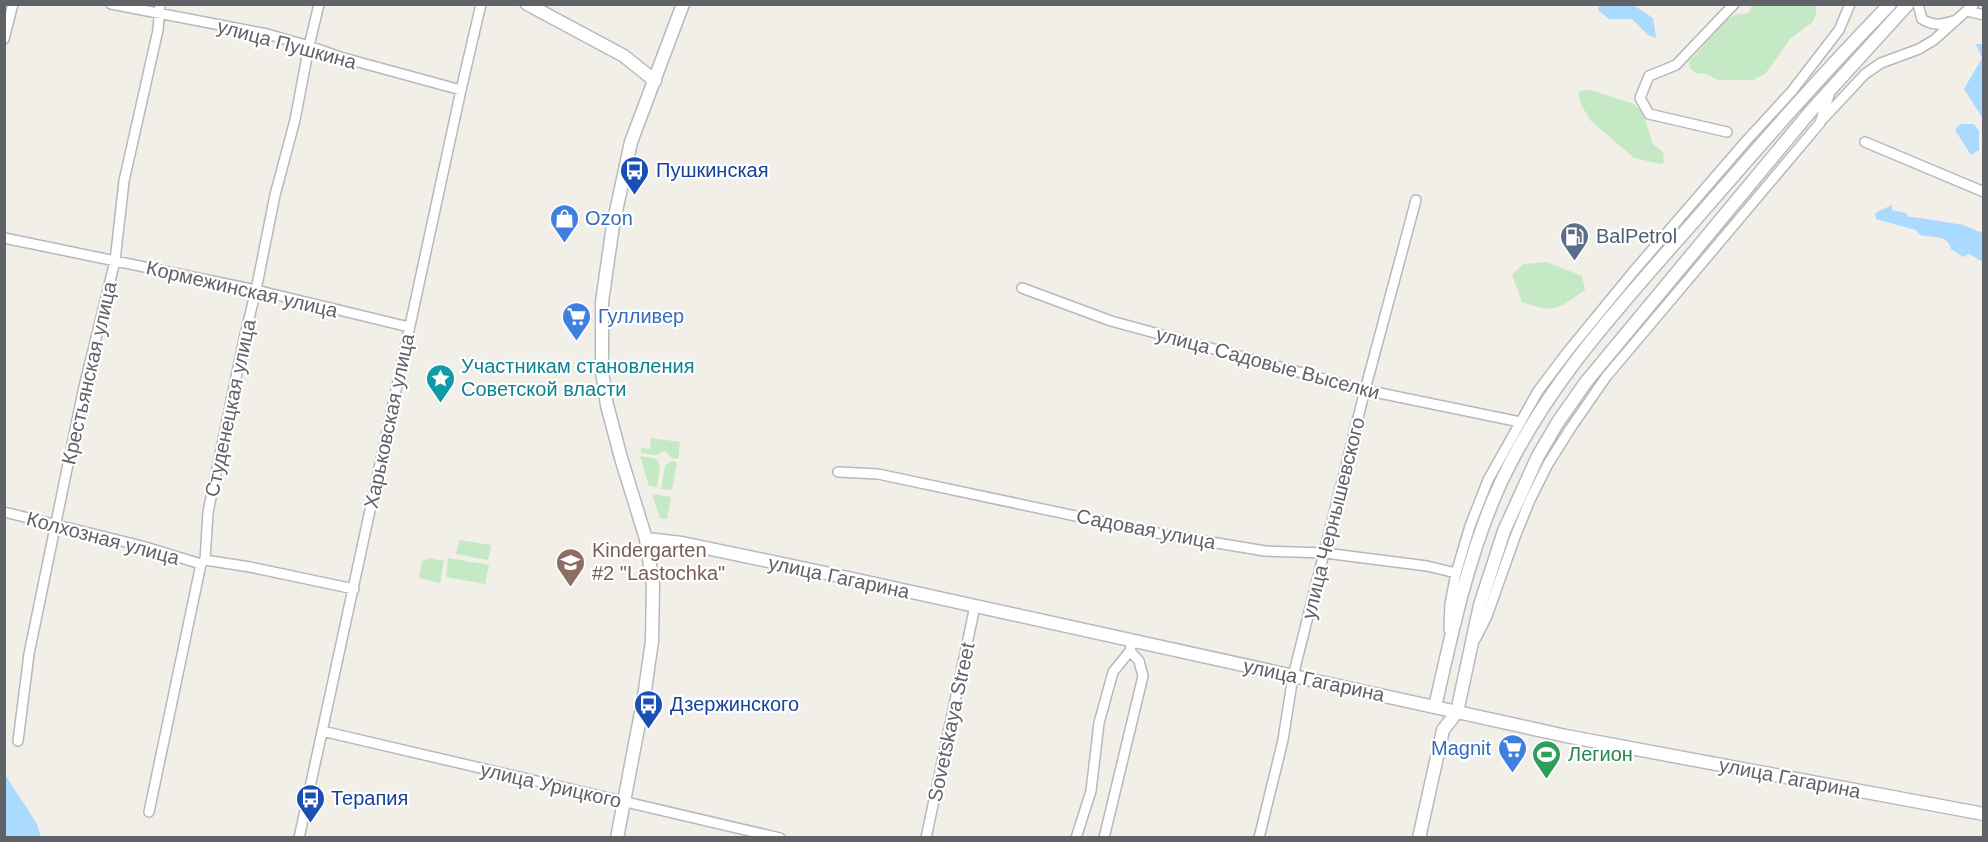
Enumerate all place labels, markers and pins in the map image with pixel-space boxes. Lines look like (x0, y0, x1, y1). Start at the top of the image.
bus stop icon: Пушкинская (619, 154, 651, 196)
place label: Пушкинская (656, 159, 769, 181)
shop icon: Ozon (548, 202, 580, 244)
place label: Ozon (585, 207, 633, 229)
fuel station icon: BalPetrol (1559, 220, 1591, 262)
place label: BalPetrol (1596, 225, 1677, 247)
supermarket icon: Гулливер (561, 300, 593, 342)
place label: Гулливер (598, 305, 684, 327)
place label: Участникам становления Советской власти (461, 355, 694, 400)
place icon: Участникам становления Советской власти (424, 362, 456, 404)
place label: Kindergarten #2 "Lastochka" (592, 539, 725, 584)
school or university icon: Kindergarten #2 "Lastochka" (555, 546, 587, 588)
bus stop icon: Дзержинского (633, 688, 665, 730)
place label: Дзержинского (670, 693, 799, 715)
supermarket icon: Magnit (1496, 732, 1528, 774)
place label: Magnit (1431, 737, 1491, 759)
sports icon: Легион (1531, 738, 1563, 780)
place label: Легион (1568, 743, 1633, 765)
bus stop icon: Терапия (294, 782, 326, 824)
place label: Терапия (331, 787, 408, 809)

